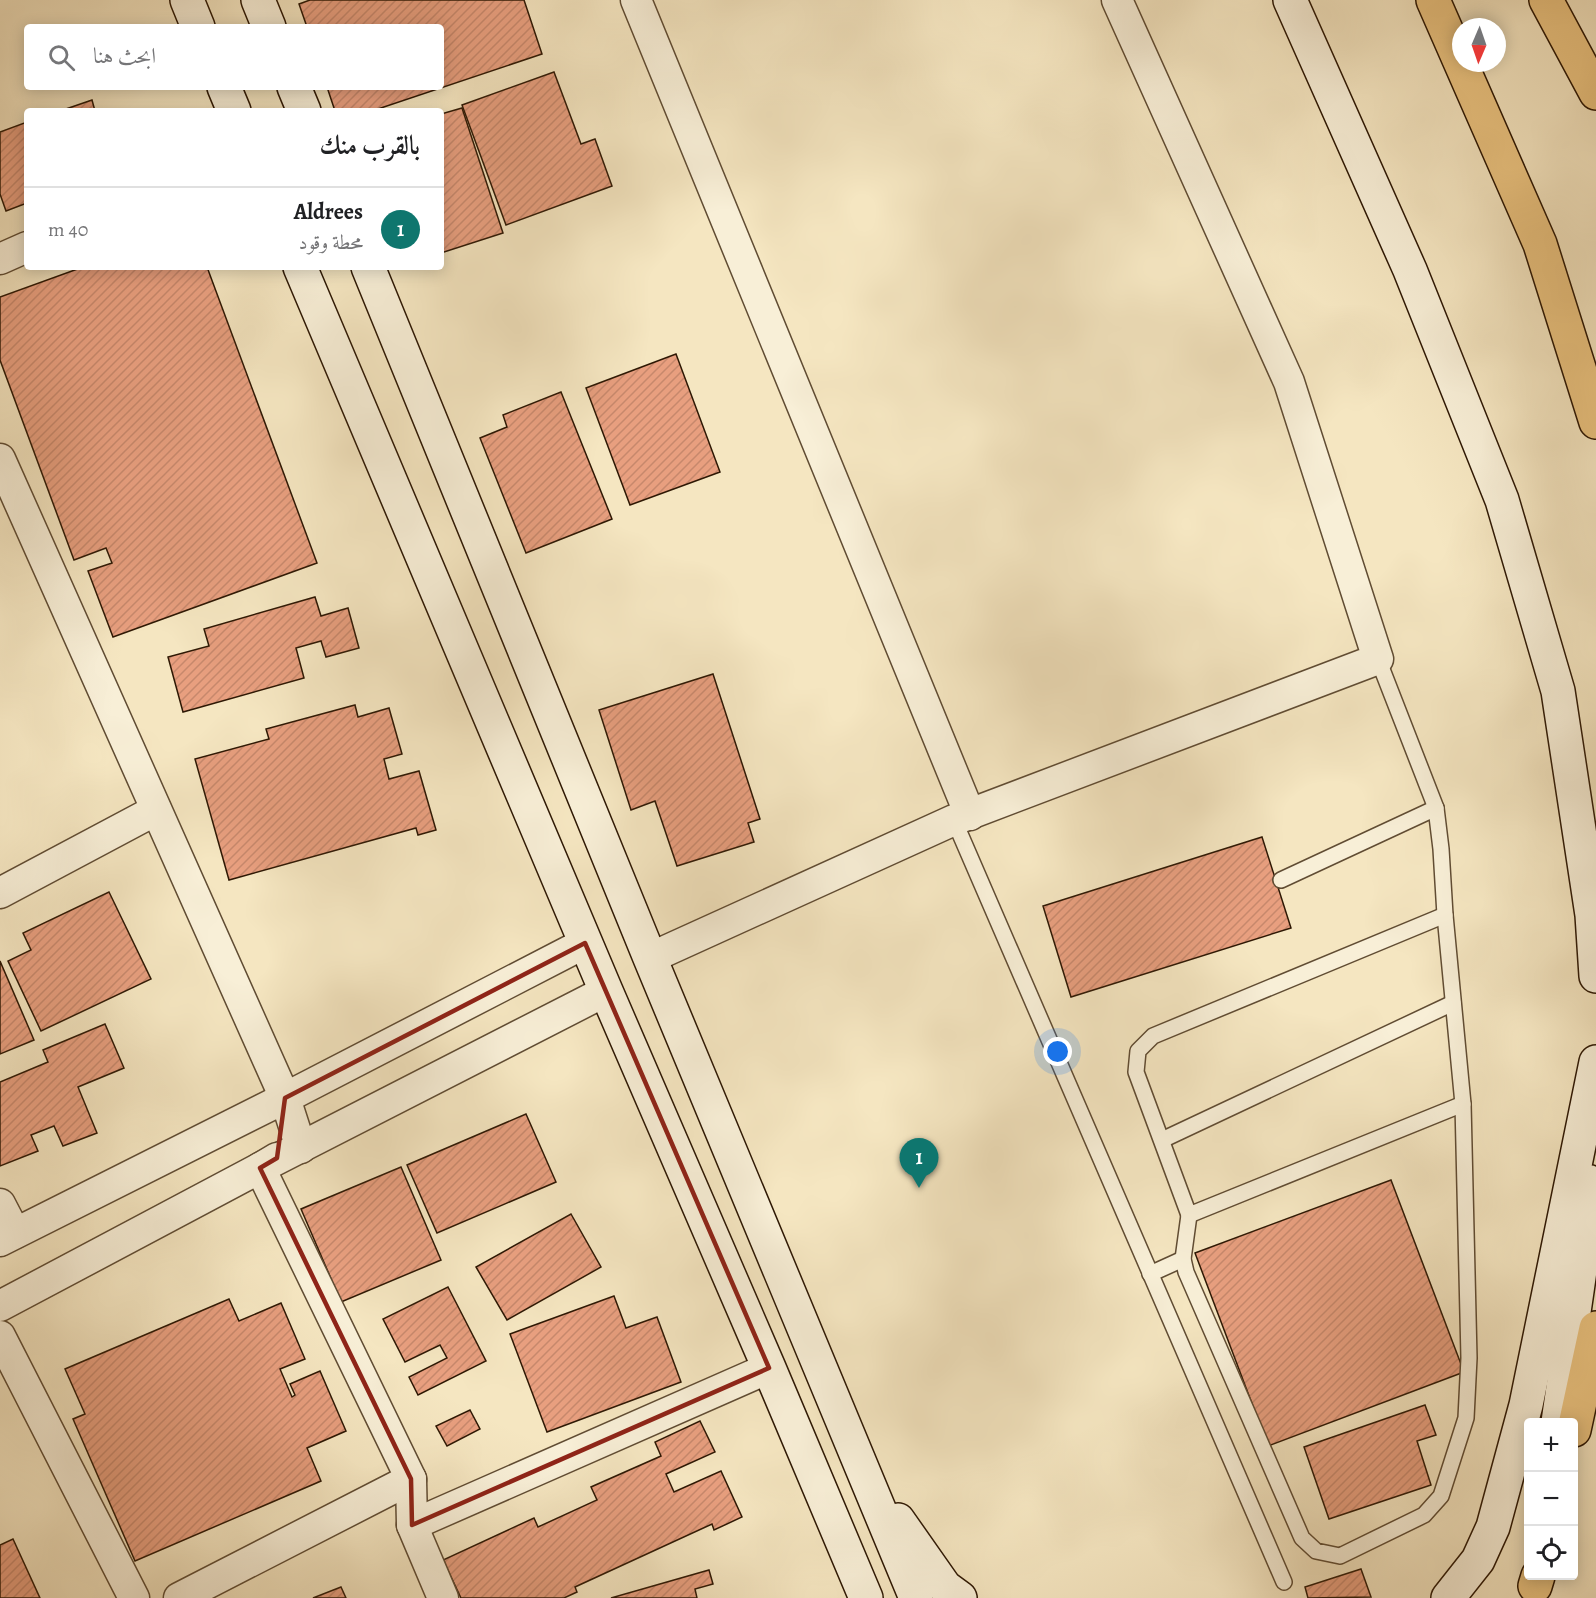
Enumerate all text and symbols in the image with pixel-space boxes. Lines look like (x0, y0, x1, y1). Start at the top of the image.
north arrow (1452, 18, 1506, 72)
search box (24, 24, 444, 90)
icon: search (45, 41, 78, 74)
text: ابحث هنا (93, 41, 156, 71)
text: بالقرب منك (319, 128, 420, 163)
text: Aldrees (294, 197, 363, 227)
text: 40 m (48, 216, 88, 243)
text: 1 (397, 216, 404, 243)
text: محطة وقود (299, 229, 363, 256)
your location (1043, 1037, 1072, 1066)
pin: 1 (900, 1138, 938, 1188)
map controls (1524, 1418, 1578, 1580)
button: + (1524, 1418, 1578, 1472)
button: − (1524, 1472, 1578, 1526)
button: locate (1524, 1526, 1578, 1580)

